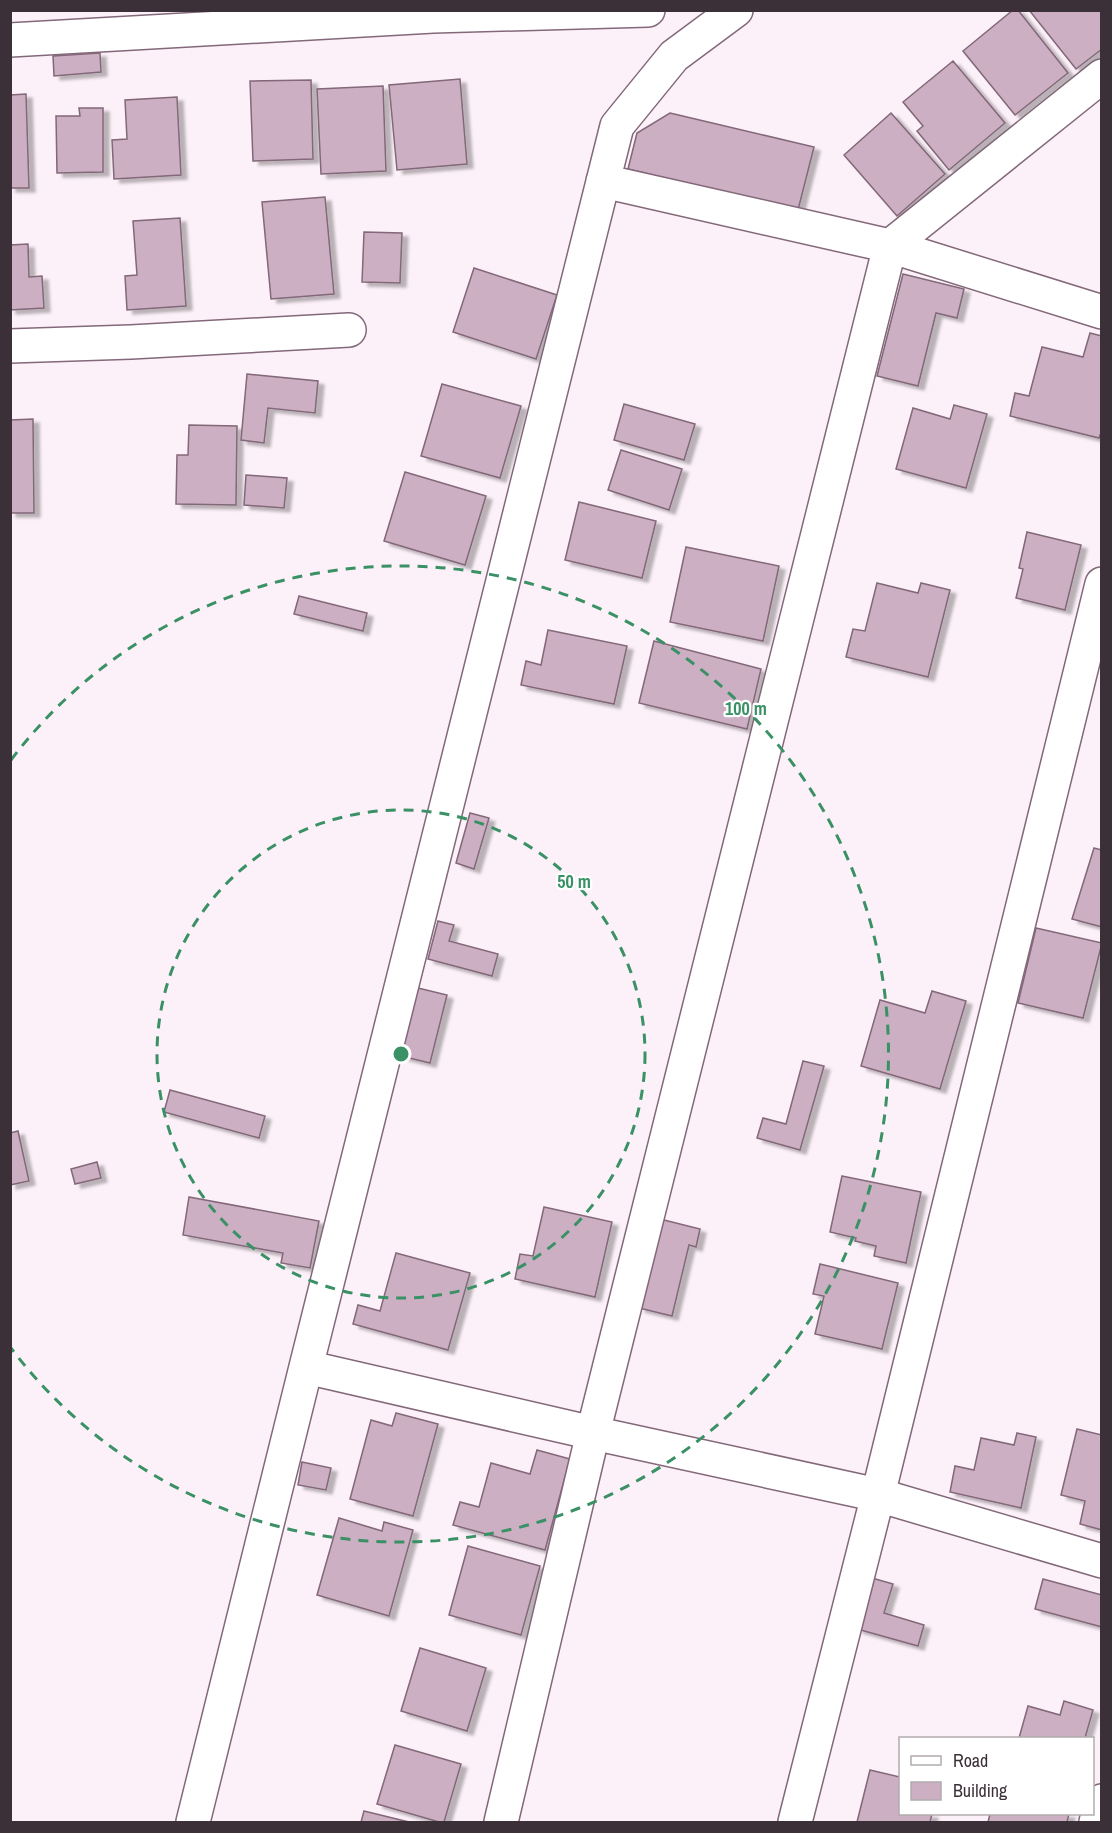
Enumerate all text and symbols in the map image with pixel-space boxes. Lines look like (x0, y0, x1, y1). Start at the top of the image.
text: 100 m (725, 696, 767, 721)
text: 50 m (557, 869, 591, 894)
centre of rings (391, 1044, 411, 1064)
legend (899, 1737, 1094, 1815)
text: Road (953, 1748, 988, 1773)
text: Building (953, 1778, 1008, 1803)

